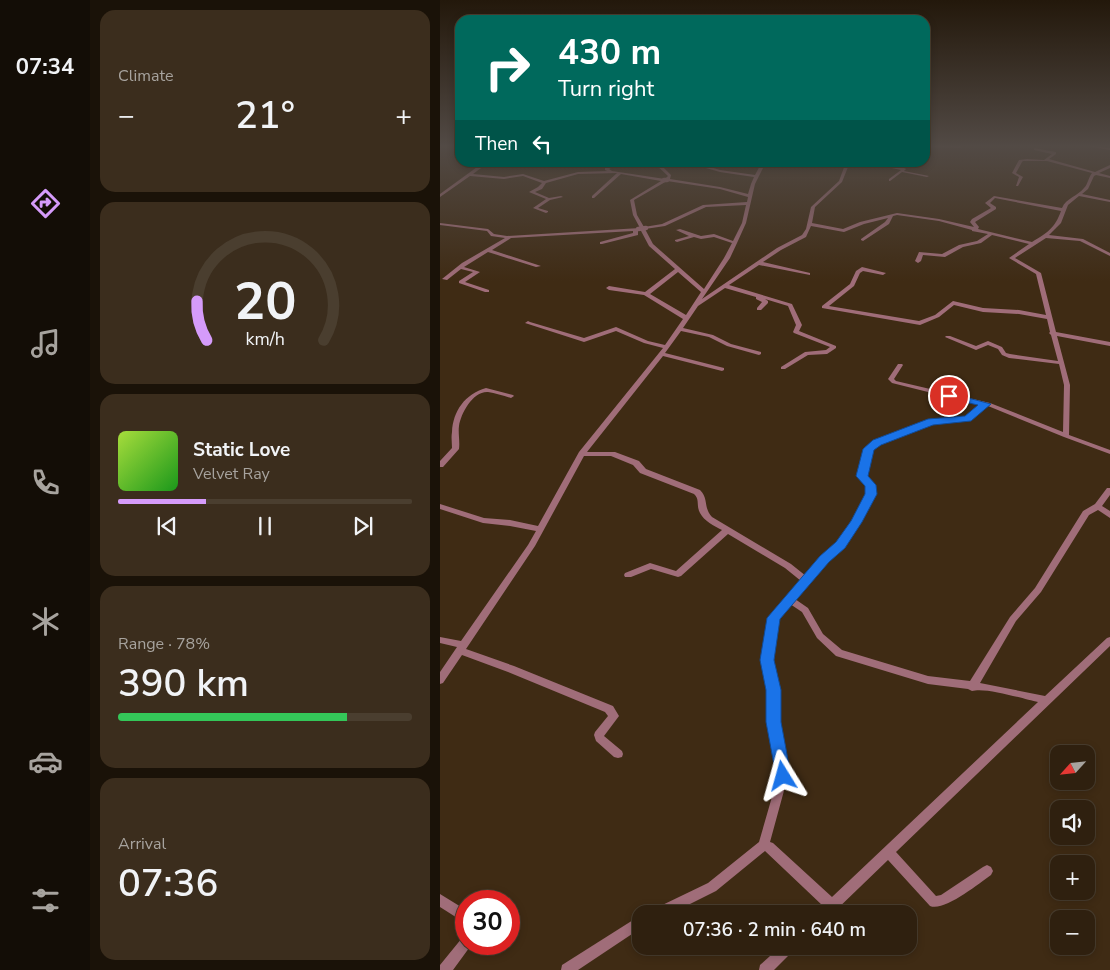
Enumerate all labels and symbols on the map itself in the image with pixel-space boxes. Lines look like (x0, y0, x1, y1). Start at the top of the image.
pin (928, 375, 970, 417)
north arrow (1050, 745, 1095, 790)
position arrow (756, 749, 808, 801)
speed limit sign: 30 (455, 890, 520, 955)

